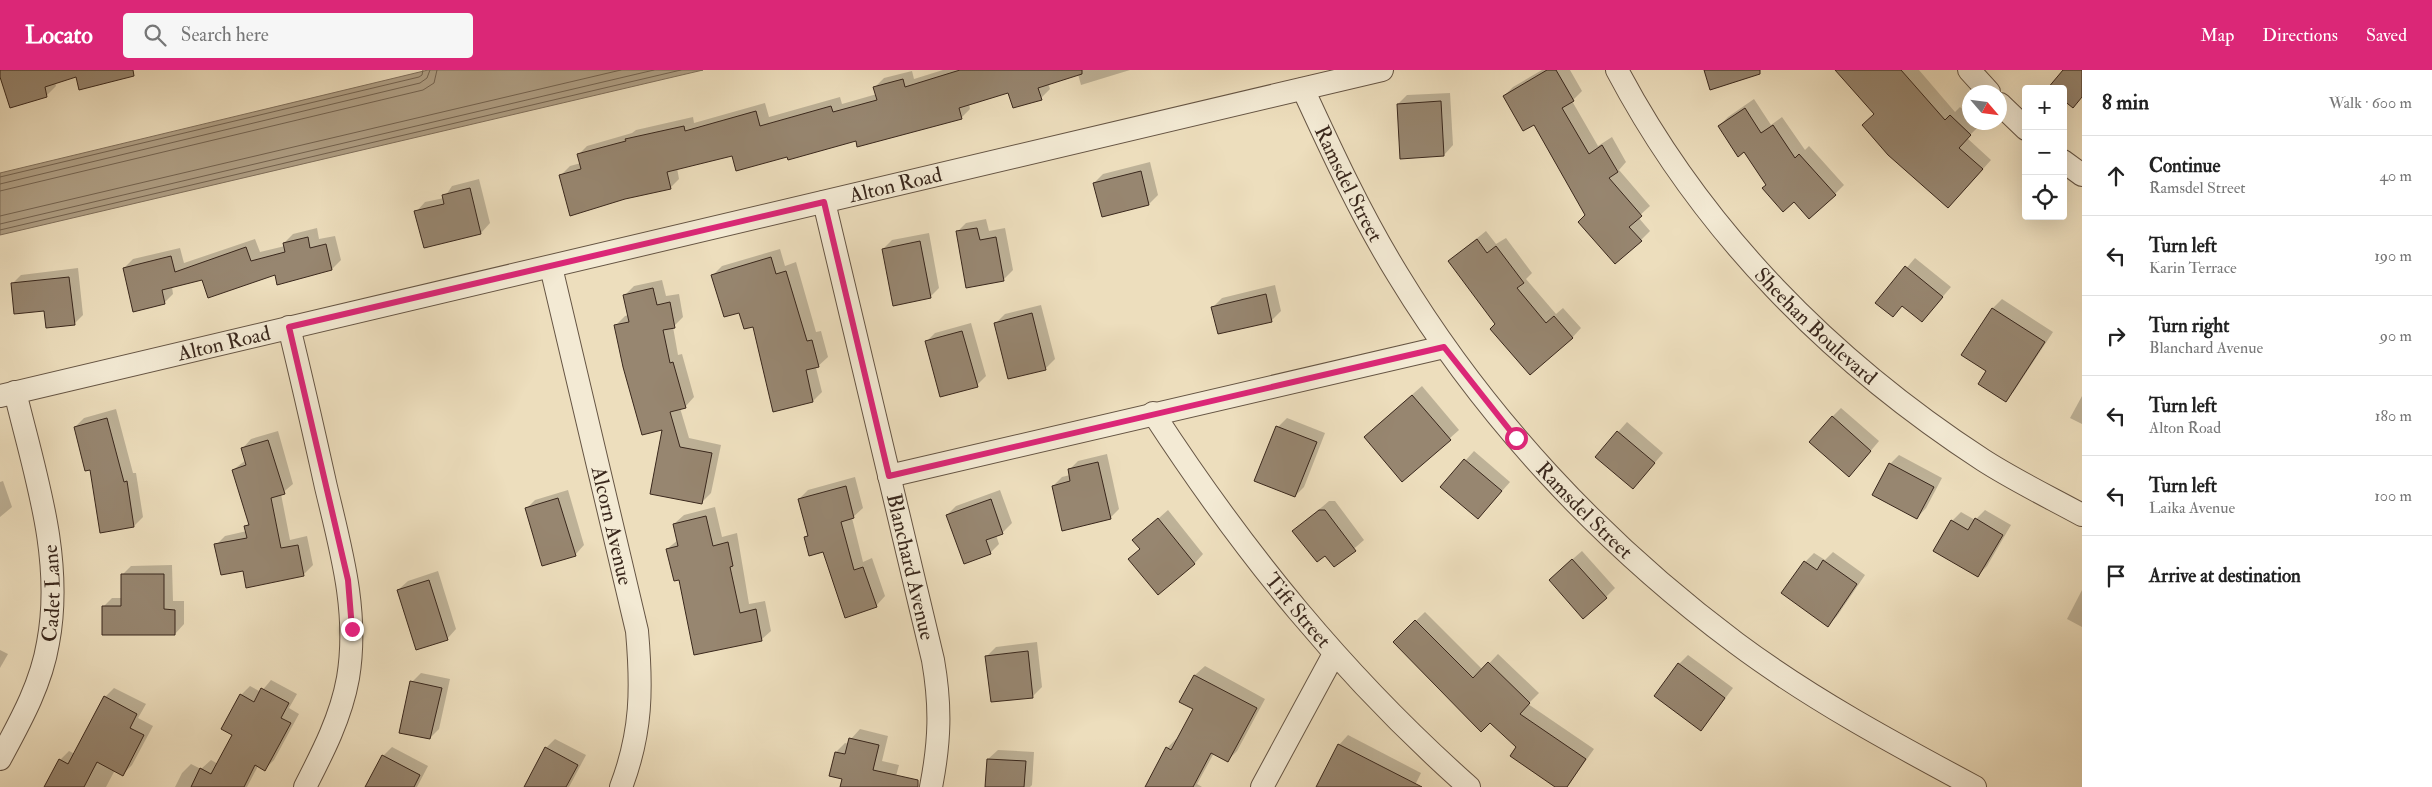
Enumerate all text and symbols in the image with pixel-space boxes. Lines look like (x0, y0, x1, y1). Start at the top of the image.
search box (123, 13, 473, 58)
text: Locato (25, 20, 93, 51)
icon: search (141, 21, 169, 49)
text: Search here (181, 23, 269, 47)
text: Map (2201, 24, 2234, 47)
text: Directions (2262, 24, 2338, 47)
text: Saved (2366, 24, 2407, 47)
north arrow (1962, 85, 2007, 130)
map controls (2022, 85, 2067, 220)
button: + (2022, 85, 2067, 130)
text: 8 min (2102, 89, 2149, 116)
text: Walk · 600 m (2329, 93, 2412, 113)
street label: Ramsdel Street (1308, 121, 1389, 247)
button: − (2022, 130, 2067, 175)
text: Continue (2149, 154, 2220, 178)
street label: Alton Road (845, 161, 945, 209)
icon: ahead (2102, 162, 2130, 190)
text: 40 m (2379, 166, 2412, 186)
button: locate (2022, 175, 2067, 220)
text: Ramsdel Street (2149, 178, 2246, 198)
text: Turn left (2149, 234, 2217, 258)
icon: left (2102, 242, 2130, 270)
text: 190 m (2374, 246, 2412, 266)
text: Karin Terrace (2149, 258, 2237, 278)
street label: Sheehan Boulevard (1748, 262, 1883, 392)
text: Turn right (2149, 314, 2229, 338)
street label: Alton Road (174, 320, 274, 368)
icon: right (2102, 322, 2130, 350)
text: 90 m (2380, 326, 2412, 346)
text: Blanchard Avenue (2149, 338, 2263, 358)
text: Turn left (2149, 394, 2217, 418)
icon: left (2102, 402, 2130, 430)
text: 180 m (2375, 406, 2412, 426)
text: Alton Road (2149, 418, 2221, 438)
route start (1505, 427, 1528, 450)
street label: Ramsdel Street (1530, 456, 1638, 565)
street label: Alcorn Avenue (584, 463, 639, 588)
text: Turn left (2149, 474, 2217, 498)
icon: left (2102, 482, 2130, 510)
text: 100 m (2374, 486, 2412, 506)
street label: Blanchard Avenue (880, 491, 941, 643)
text: Laika Avenue (2149, 498, 2235, 518)
street label: Cadet Lane (35, 543, 67, 644)
icon: arrive (2102, 562, 2130, 590)
text: Arrive at destination (2149, 564, 2301, 588)
street label: Tift Street (1259, 568, 1337, 654)
route end (341, 618, 364, 641)

